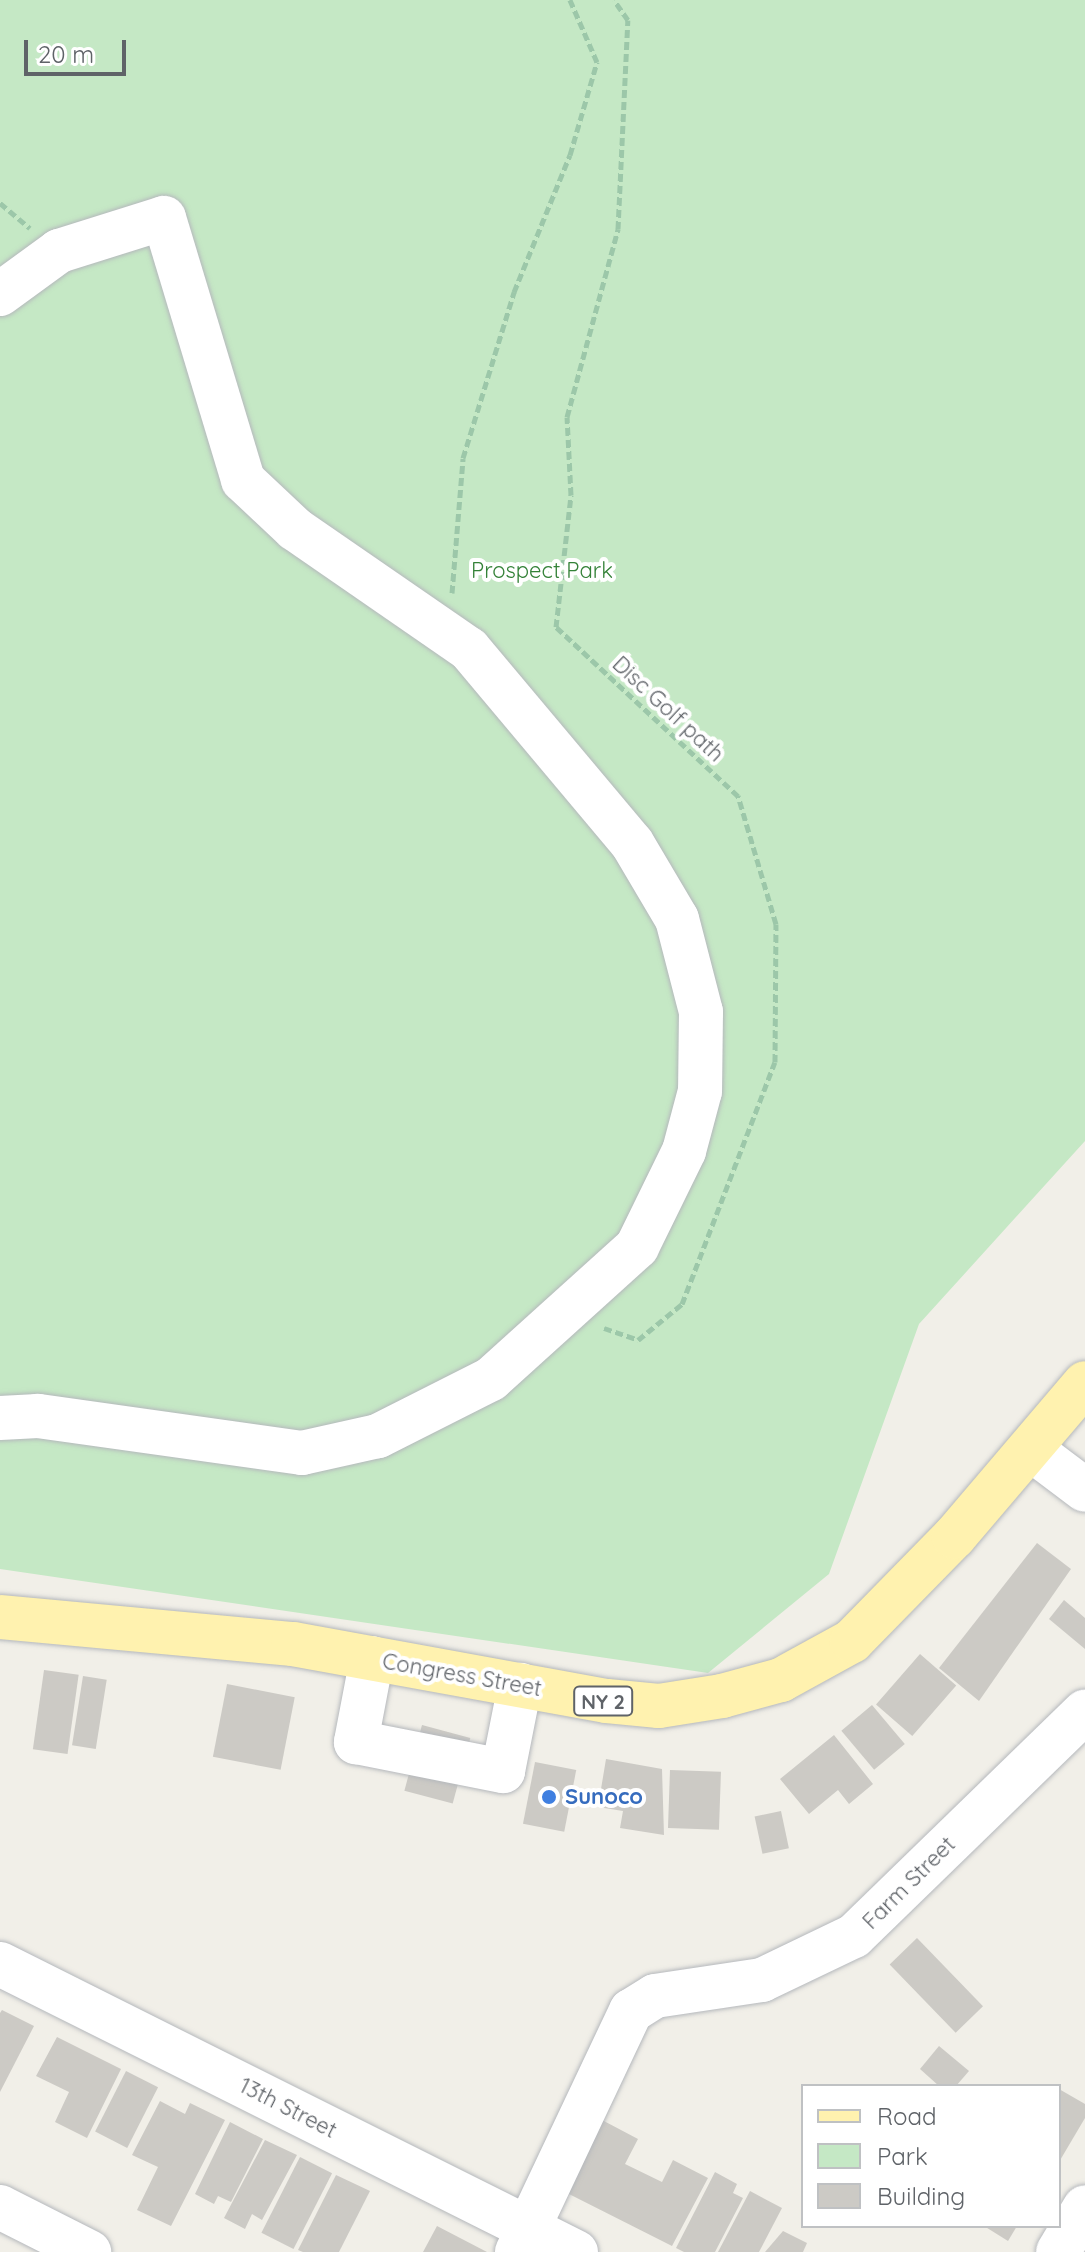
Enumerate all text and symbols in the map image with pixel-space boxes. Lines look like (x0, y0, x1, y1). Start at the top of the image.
scale bar (28, 24, 130, 74)
text: 20 m (38, 39, 94, 69)
park label: Prospect Park (471, 558, 613, 584)
street label: Disc Golf path (607, 651, 729, 767)
street label: Congress Street (380, 1648, 544, 1702)
road number: NY 2 (573, 1685, 633, 1717)
place label: Sunoco (565, 1784, 643, 1810)
marker: Sunoco (540, 1788, 558, 1806)
street label: Farm Street (857, 1831, 961, 1935)
street label: 13th Street (235, 2072, 341, 2144)
legend (801, 2084, 1061, 2228)
text: Road (877, 2101, 937, 2131)
text: Park (877, 2141, 928, 2171)
text: Building (877, 2181, 965, 2211)

